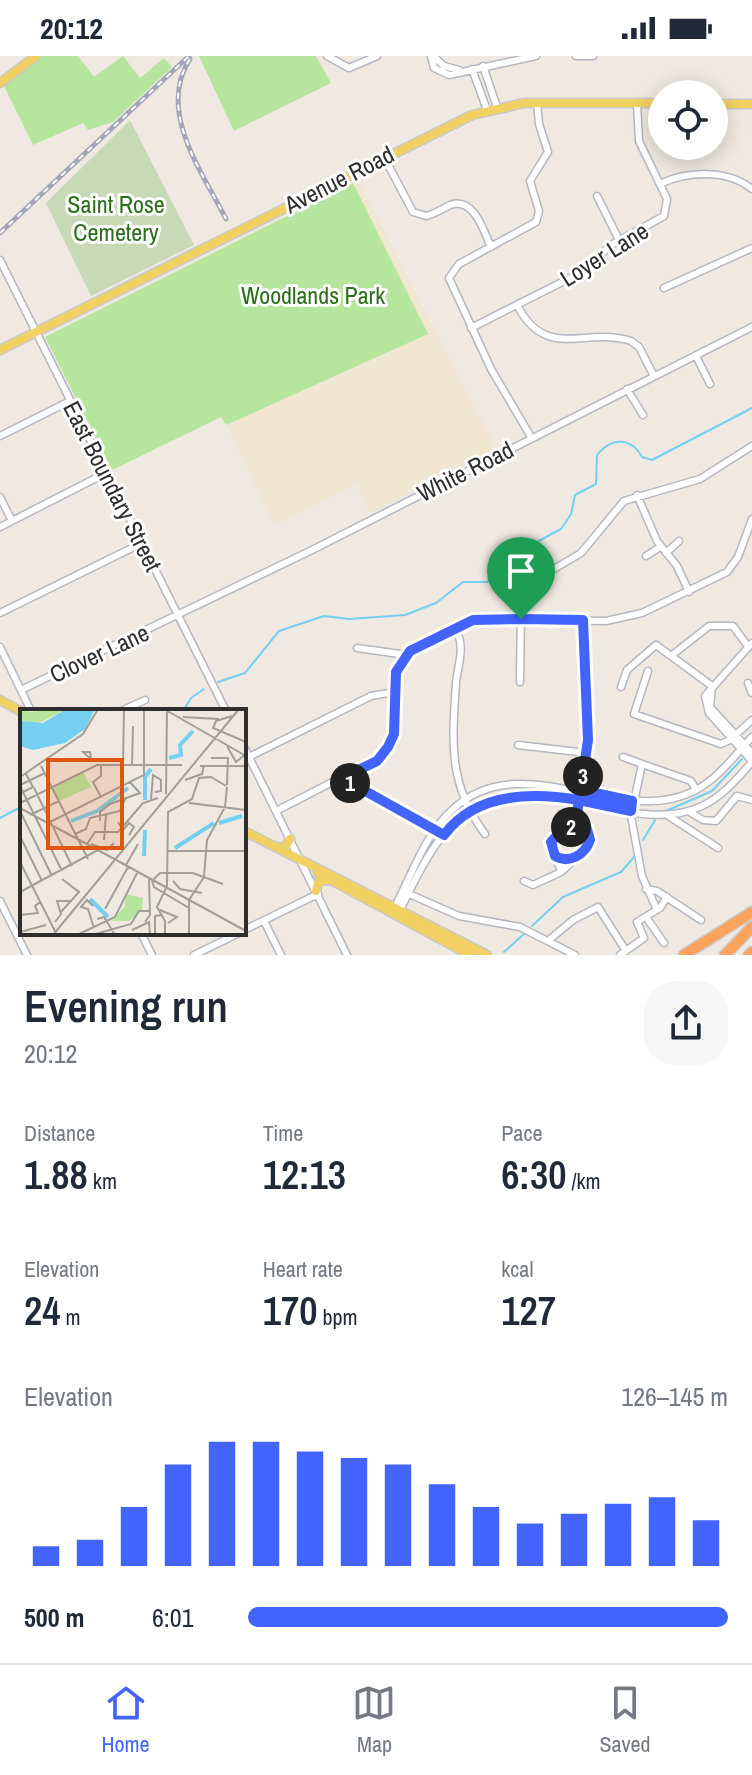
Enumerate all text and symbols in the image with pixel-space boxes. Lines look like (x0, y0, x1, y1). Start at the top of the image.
text: 20:12 (40, 8, 103, 48)
map controls (648, 80, 728, 160)
button: locate (648, 80, 728, 160)
street label: Avenue Road (278, 138, 399, 221)
park label: Saint Rose Cemetery (67, 188, 165, 248)
street label: Loyer Lane (554, 214, 654, 294)
park label: Woodlands Park (241, 279, 385, 311)
street label: East Boundary Street (56, 395, 170, 577)
street label: White Road (411, 433, 519, 509)
pin (487, 537, 555, 619)
icon: arrive (499, 549, 543, 593)
street label: Clover Lane (44, 616, 154, 690)
inset map (20, 709, 246, 935)
pin: 3 (563, 756, 603, 796)
text: 3 (578, 761, 588, 791)
pin: 1 (330, 763, 370, 803)
text: 1 (345, 768, 355, 798)
pin: 2 (551, 807, 591, 847)
text: 2 (566, 812, 576, 842)
text: Evening run (24, 976, 228, 1036)
button: share (644, 981, 728, 1065)
text: 20:12 (24, 1036, 77, 1071)
text: Distance (24, 1118, 95, 1148)
text: Time (263, 1118, 303, 1148)
text: Pace (501, 1118, 542, 1148)
text: 1.88 (24, 1148, 88, 1201)
text: 12:13 (263, 1148, 346, 1201)
text: 6:30 (501, 1148, 566, 1201)
text: km (88, 1166, 117, 1196)
text: /km (566, 1166, 600, 1196)
text: Elevation (24, 1254, 99, 1284)
text: Heart rate (263, 1254, 343, 1284)
text: kcal (501, 1254, 533, 1284)
text: 24 (24, 1284, 60, 1337)
text: 170 (263, 1284, 317, 1337)
text: 127 (501, 1284, 556, 1337)
text: m (60, 1302, 81, 1332)
text: bpm (317, 1302, 358, 1332)
text: Elevation (24, 1379, 113, 1414)
text: 126–145 m (621, 1379, 728, 1414)
text: 500 m (24, 1600, 84, 1635)
text: 6:01 (152, 1600, 194, 1635)
tab: Home (101, 1681, 150, 1759)
tab: Map (352, 1681, 396, 1759)
tab: Saved (599, 1681, 651, 1759)

